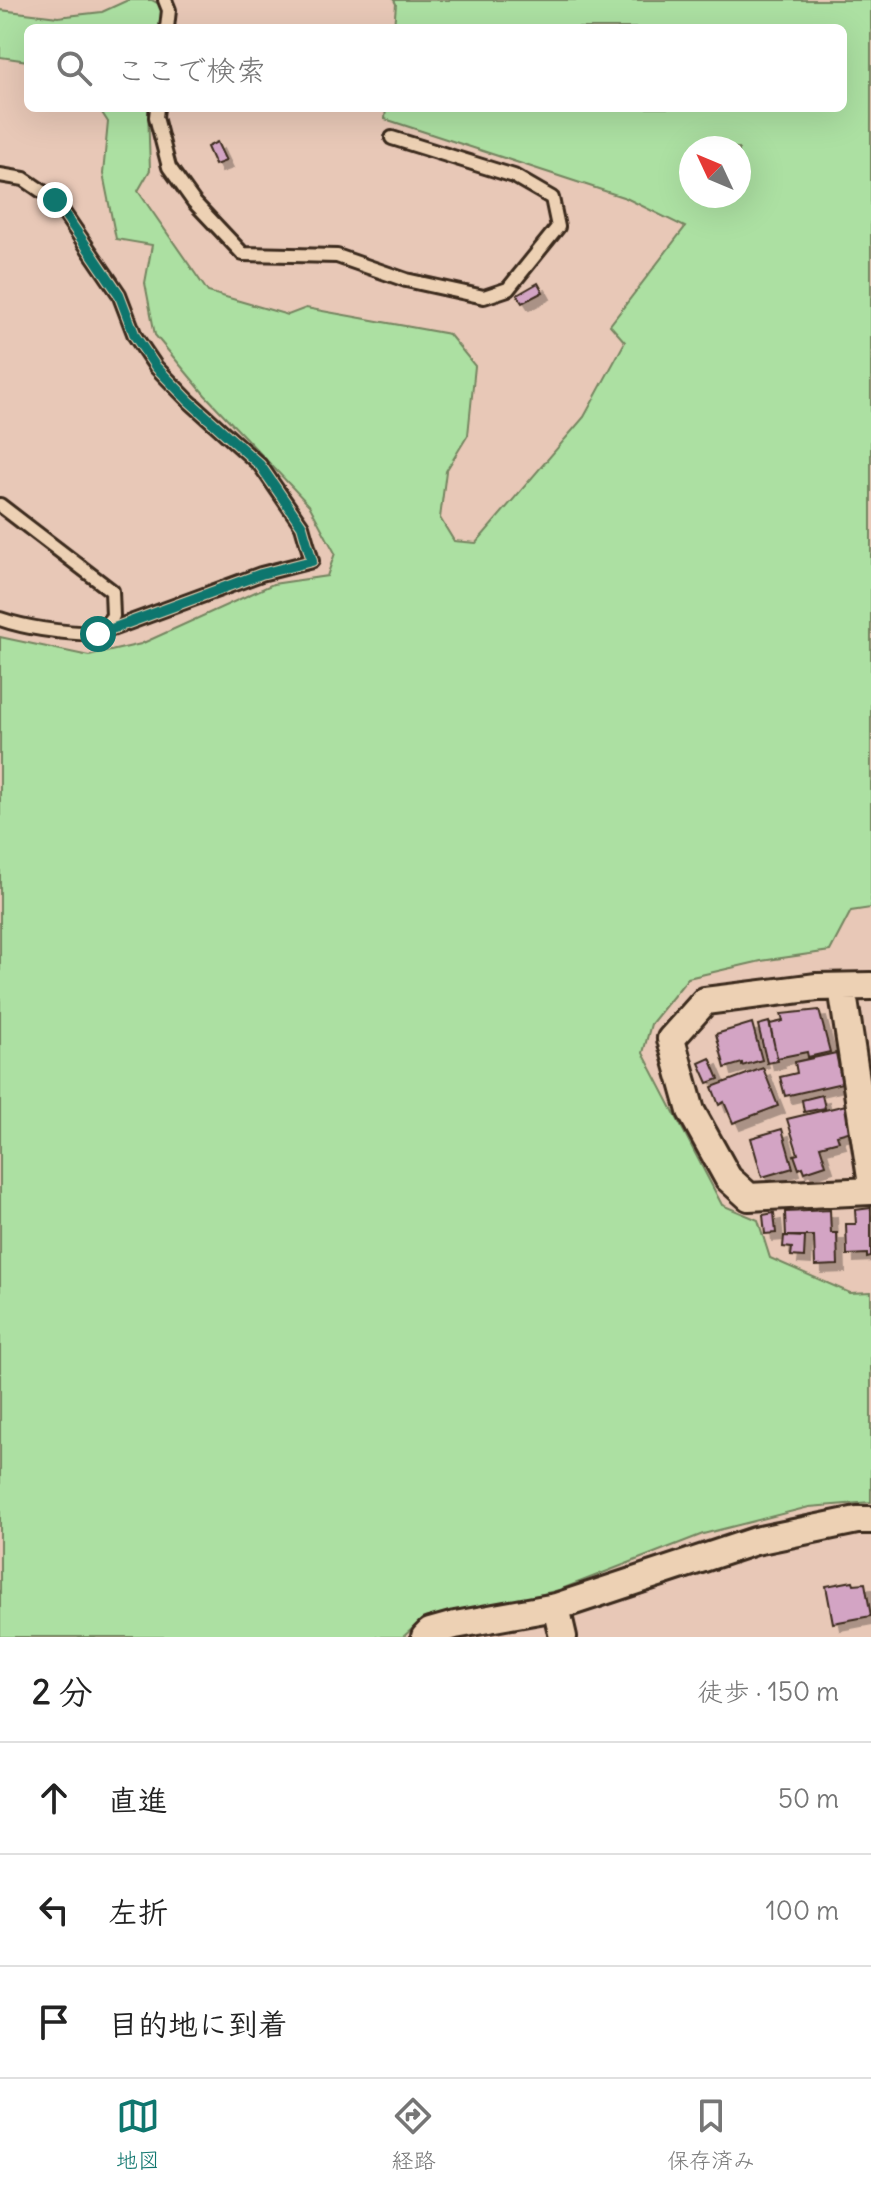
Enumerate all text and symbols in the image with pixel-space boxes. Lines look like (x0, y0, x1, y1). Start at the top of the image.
search box (24, 24, 847, 112)
icon: search (52, 46, 96, 90)
text: ここで検索 (116, 51, 266, 89)
north arrow (679, 136, 751, 208)
route end (37, 182, 73, 218)
route start (80, 616, 116, 652)
text: 2 分 (32, 1670, 93, 1713)
text: 徒歩 · 150 m (697, 1675, 839, 1708)
icon: ahead (32, 1776, 76, 1820)
text: 直進 (108, 1781, 168, 1819)
text: 50 m (778, 1782, 839, 1815)
icon: left (32, 1888, 76, 1932)
text: 左折 (108, 1893, 168, 1931)
text: 100 m (765, 1894, 839, 1927)
icon: arrive (32, 2000, 76, 2044)
text: 目的地に到着 (108, 2005, 288, 2043)
tab: 地図 (116, 2094, 160, 2174)
tab: 経路 (391, 2094, 435, 2174)
tab: 保存済み (667, 2094, 755, 2174)

